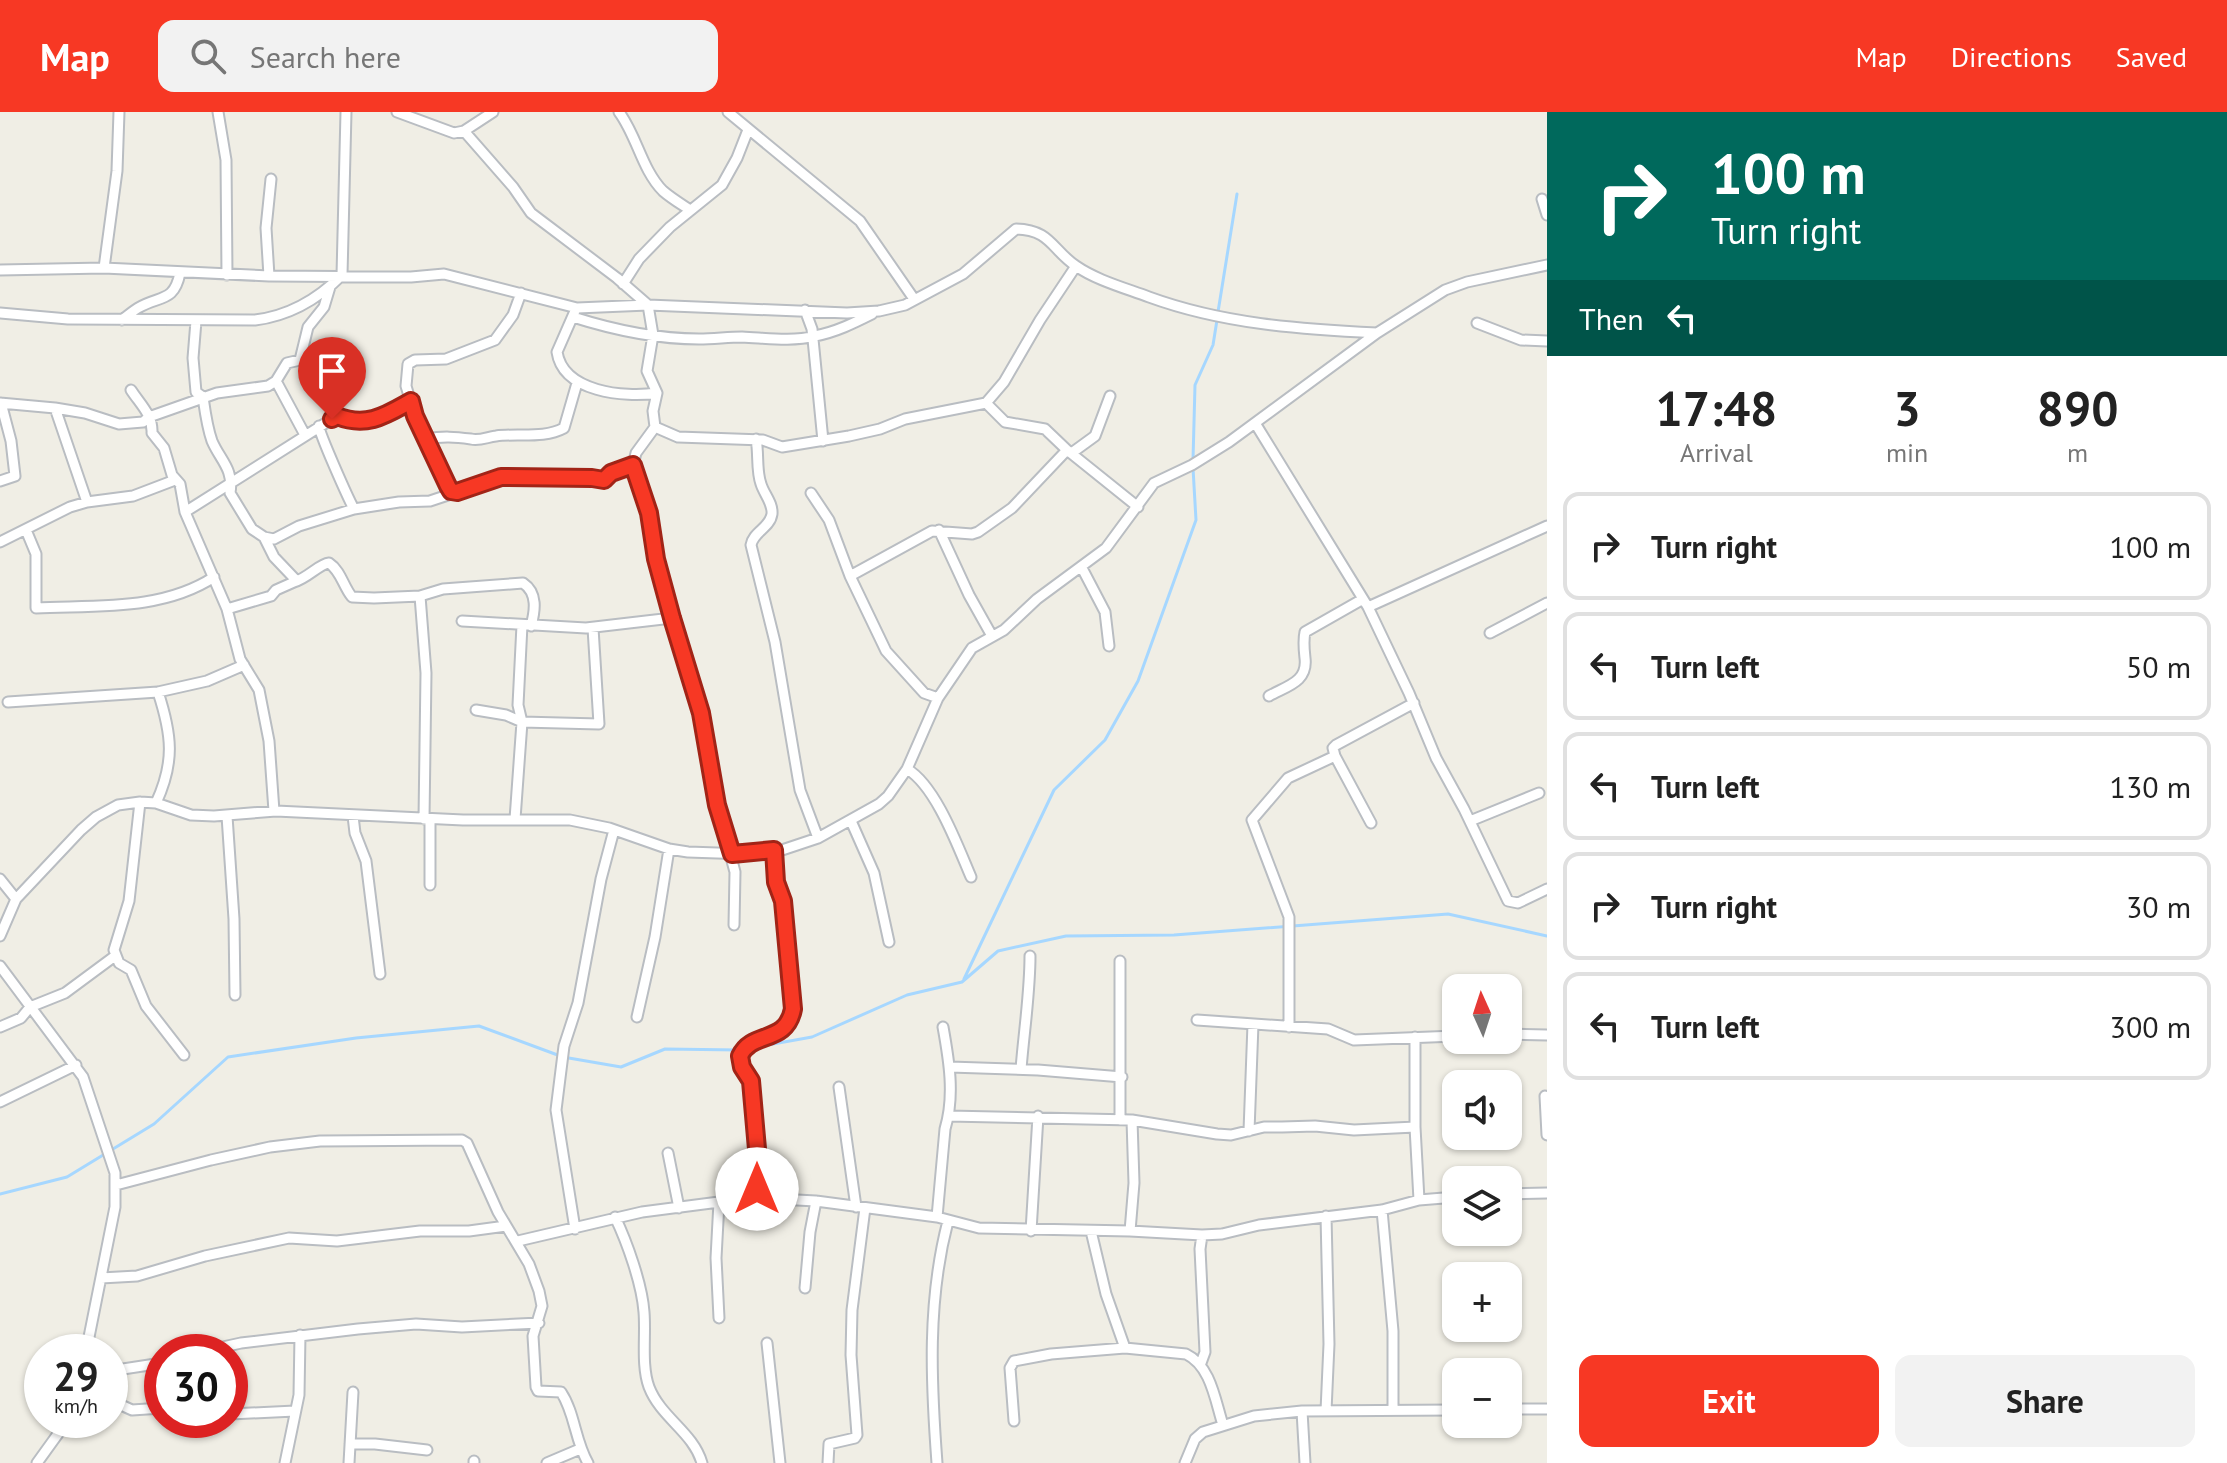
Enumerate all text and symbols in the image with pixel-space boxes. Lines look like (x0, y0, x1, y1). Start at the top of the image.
search box (158, 20, 718, 92)
text: Map (40, 32, 110, 81)
icon: search (186, 34, 230, 78)
text: Search here (250, 37, 401, 76)
text: Map (1856, 38, 1907, 75)
text: Directions (1951, 38, 2072, 75)
text: Saved (2116, 38, 2187, 75)
text: 100 m (1711, 137, 1866, 209)
icon: right (1579, 144, 1683, 248)
text: Turn right (1711, 207, 1861, 254)
icon: left (1660, 296, 1704, 340)
text: Then (1579, 299, 1644, 338)
pin (298, 337, 366, 419)
icon: arrive (310, 349, 354, 393)
text: 17:48 (1656, 377, 1777, 439)
text: 3 (1893, 377, 1921, 439)
text: 890 (2037, 377, 2118, 439)
text: Arrival (1680, 436, 1753, 469)
text: min (1886, 436, 1928, 469)
text: m (2067, 436, 2088, 469)
icon: right (1583, 524, 1627, 568)
text: Turn right (1651, 527, 1777, 566)
text: 100 m (2110, 527, 2191, 566)
icon: left (1583, 644, 1627, 688)
text: Turn left (1651, 647, 1759, 686)
text: 50 m (2126, 647, 2191, 686)
icon: left (1583, 764, 1627, 808)
text: Turn left (1651, 767, 1759, 806)
text: 130 m (2110, 767, 2191, 806)
icon: right (1583, 884, 1627, 928)
text: Turn right (1651, 887, 1777, 926)
text: 30 m (2126, 887, 2191, 926)
north arrow (1442, 974, 1522, 1054)
map controls (1442, 974, 1522, 1438)
icon: left (1583, 1004, 1627, 1048)
text: Turn left (1651, 1007, 1759, 1046)
text: 300 m (2110, 1007, 2191, 1046)
button: sound (1442, 1070, 1522, 1150)
position arrow (715, 1147, 799, 1231)
button: layers (1442, 1166, 1522, 1246)
button: + (1442, 1262, 1522, 1342)
speed limit sign: 30 (144, 1334, 248, 1438)
text: 29 (53, 1350, 99, 1402)
button: Exit (1579, 1355, 1879, 1447)
button: Share (1895, 1355, 2195, 1447)
button: − (1442, 1358, 1522, 1438)
text: km/h (54, 1393, 98, 1419)

